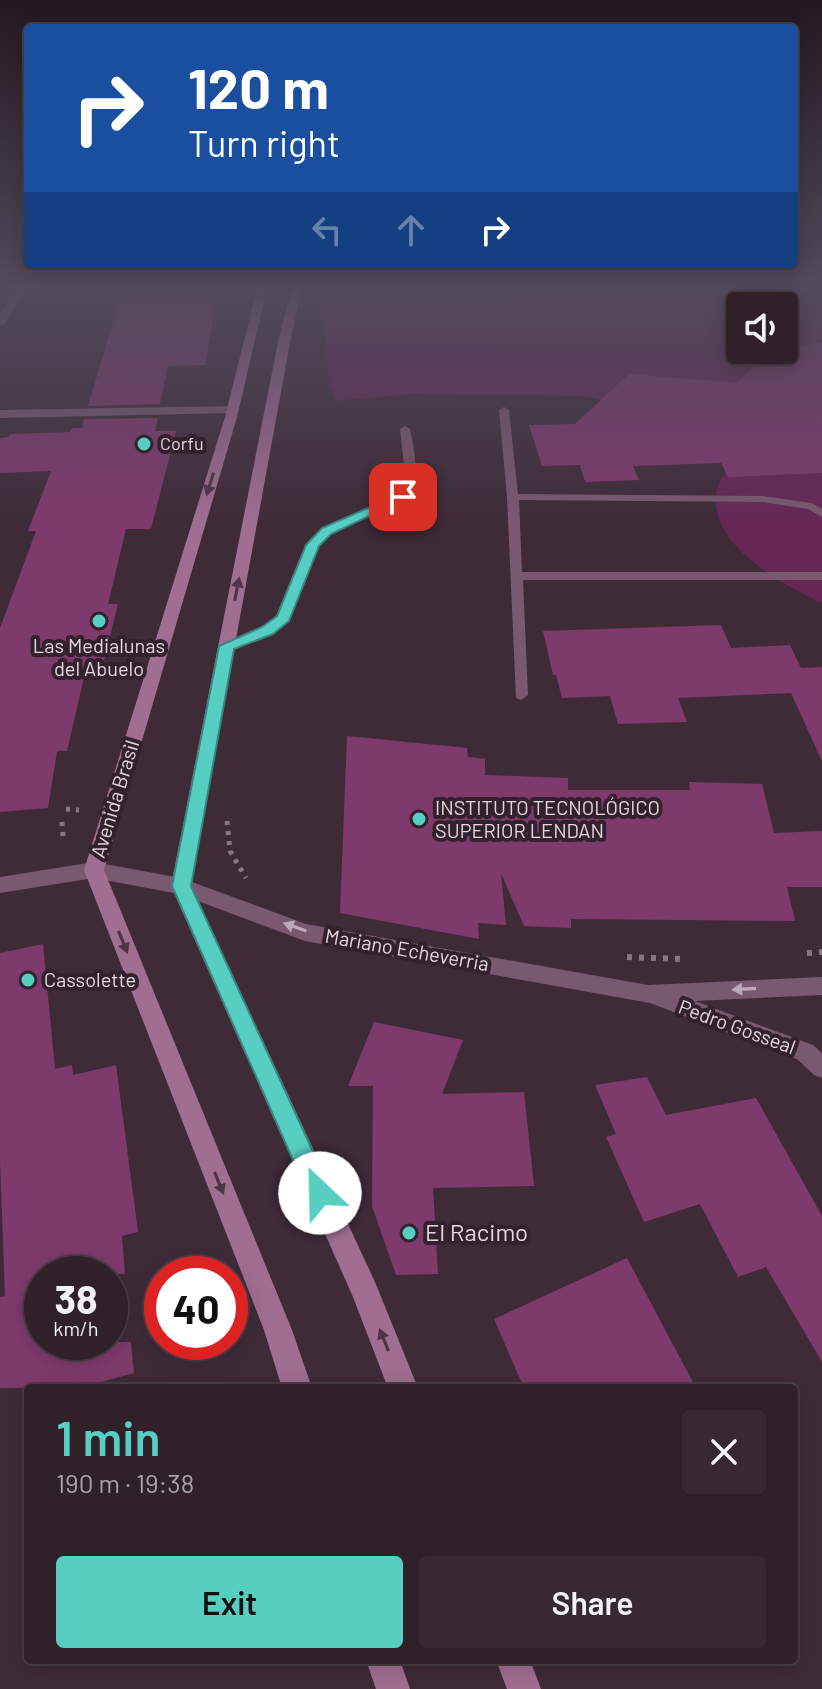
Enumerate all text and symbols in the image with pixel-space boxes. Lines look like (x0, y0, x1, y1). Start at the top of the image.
text: 120 m (188, 53, 329, 120)
icon: right (56, 56, 160, 160)
text: Turn right (188, 121, 340, 164)
icon: left (305, 208, 349, 252)
icon: ahead (389, 208, 433, 252)
icon: right (473, 208, 517, 252)
map controls (726, 292, 798, 364)
button: sound (726, 292, 798, 364)
place label: Corfu (160, 432, 204, 454)
marker: Corfu (135, 435, 153, 453)
pin (369, 463, 437, 531)
one-way arrow (203, 473, 216, 497)
icon: arrive (381, 475, 425, 519)
one-way arrow (232, 577, 244, 602)
marker: Las Medialunas del Abuelo (90, 612, 108, 630)
place label: Las Medialunas del Abuelo (33, 633, 165, 680)
street label: Avenida Brasil (85, 737, 143, 860)
place label: INSTITUTO TECNOLÓGICO SUPERIOR LENDAN (435, 795, 660, 842)
marker: INSTITUTO TECNOLÓGICO SUPERIOR LENDAN (410, 810, 428, 828)
one-way arrow (282, 921, 306, 933)
street label: Mariano Echeverria (323, 923, 491, 975)
one-way arrow (117, 930, 130, 954)
place label: Cassolette (44, 967, 136, 991)
marker: Cassolette (19, 971, 37, 989)
one-way arrow (731, 983, 756, 996)
street label: Pedro Gosseal (676, 994, 799, 1058)
position arrow (278, 1151, 362, 1235)
one-way arrow (213, 1171, 226, 1195)
place label: El Racimo (425, 1217, 528, 1246)
marker: El Racimo (400, 1224, 418, 1242)
speed limit sign: 40 (144, 1256, 248, 1360)
text: 38 (54, 1274, 98, 1322)
text: km/h (53, 1316, 99, 1340)
one-way arrow (377, 1328, 390, 1352)
text: 1 min (56, 1408, 161, 1466)
button: close (682, 1410, 766, 1494)
text: 190 m · 19:38 (56, 1467, 194, 1498)
button: Exit (56, 1556, 403, 1648)
button: Share (419, 1556, 766, 1648)

